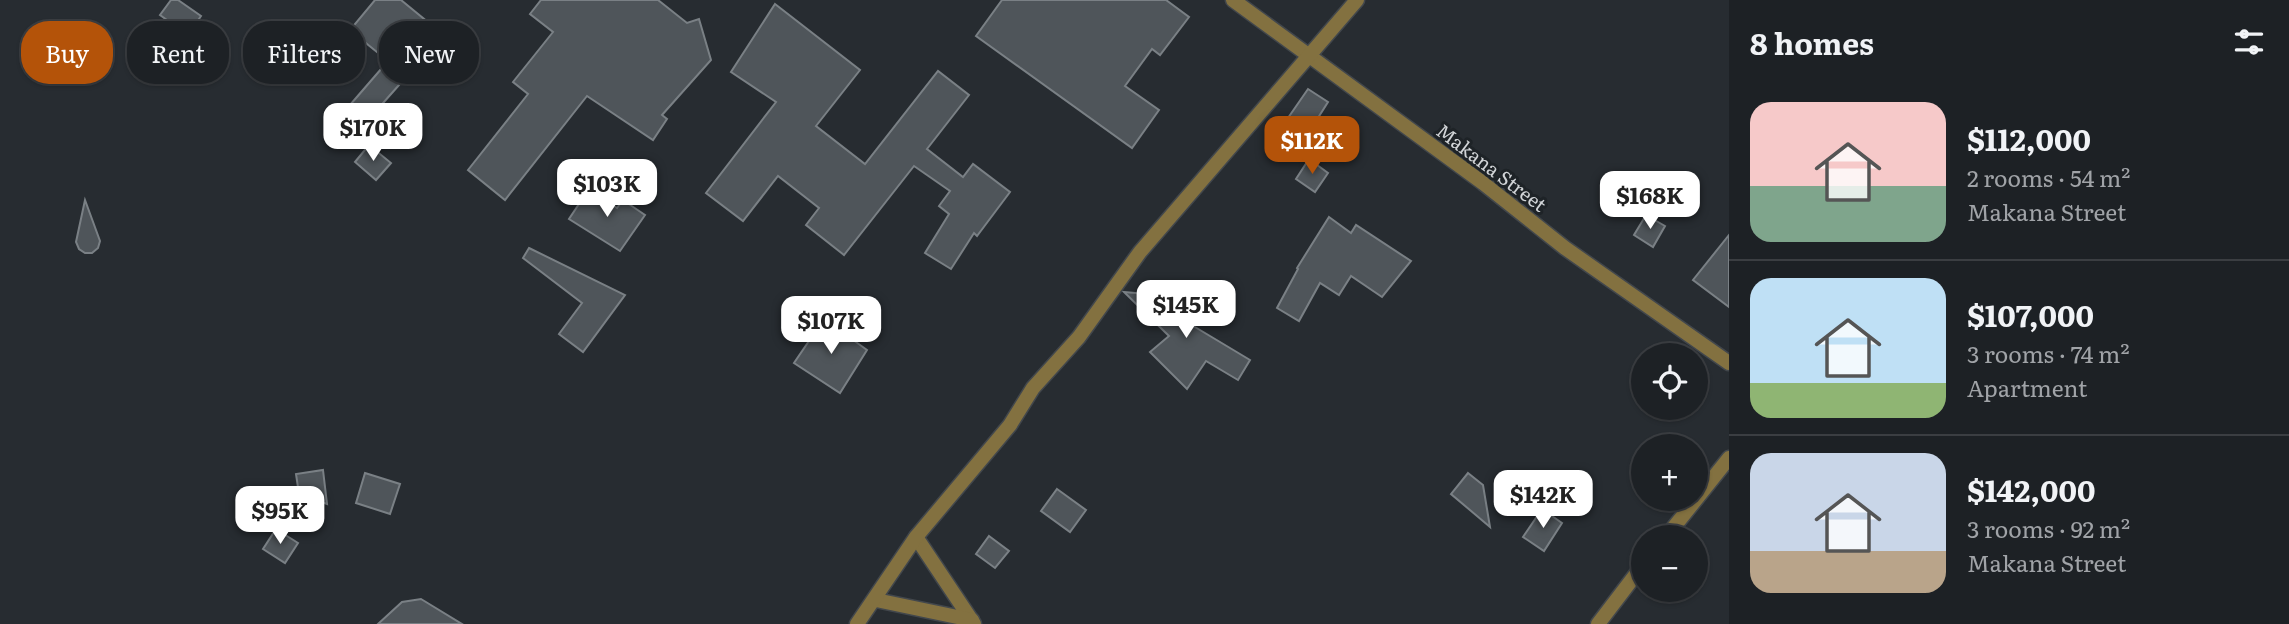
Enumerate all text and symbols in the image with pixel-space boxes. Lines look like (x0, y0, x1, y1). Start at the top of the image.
text: 8 homes (1750, 20, 1874, 64)
chip: Buy (21, 21, 113, 84)
chip: Rent (127, 21, 229, 84)
chip: Filters (243, 21, 365, 84)
chip: New (379, 21, 479, 84)
icon: filters (2230, 23, 2268, 61)
pin: $170K (324, 104, 422, 163)
text: $170K (339, 109, 407, 143)
pin: $112K (1263, 116, 1361, 176)
street label: Makana Street (1431, 116, 1553, 218)
text: $112,000 (1967, 116, 2091, 160)
text: $112K (1280, 122, 1344, 156)
icon: home (1806, 130, 1890, 214)
pin: $103K (558, 160, 656, 219)
text: 2 rooms · 54 m² (1967, 160, 2130, 194)
text: $103K (573, 165, 641, 199)
pin: $168K (1601, 172, 1699, 231)
text: $168K (1616, 177, 1684, 211)
text: Makana Street (1967, 194, 2126, 228)
pin: $145K (1137, 280, 1235, 340)
text: $145K (1153, 286, 1219, 320)
text: $107,000 (1967, 292, 2094, 336)
pin: $107K (782, 296, 880, 356)
text: $107K (797, 302, 865, 336)
icon: home (1806, 306, 1890, 390)
text: 3 rooms · 74 m² (1967, 336, 2130, 370)
map controls (1631, 343, 1708, 602)
button: locate (1631, 343, 1708, 420)
text: Apartment (1967, 370, 2087, 404)
button: + (1631, 434, 1708, 511)
text: $142,000 (1967, 467, 2096, 511)
pin: $142K (1494, 470, 1592, 530)
text: $142K (1510, 476, 1576, 510)
icon: home (1806, 481, 1890, 565)
pin: $95K (239, 486, 321, 546)
text: $95K (251, 492, 309, 526)
text: 3 rooms · 92 m² (1967, 511, 2130, 545)
button: − (1631, 525, 1708, 602)
text: Makana Street (1967, 545, 2126, 579)

